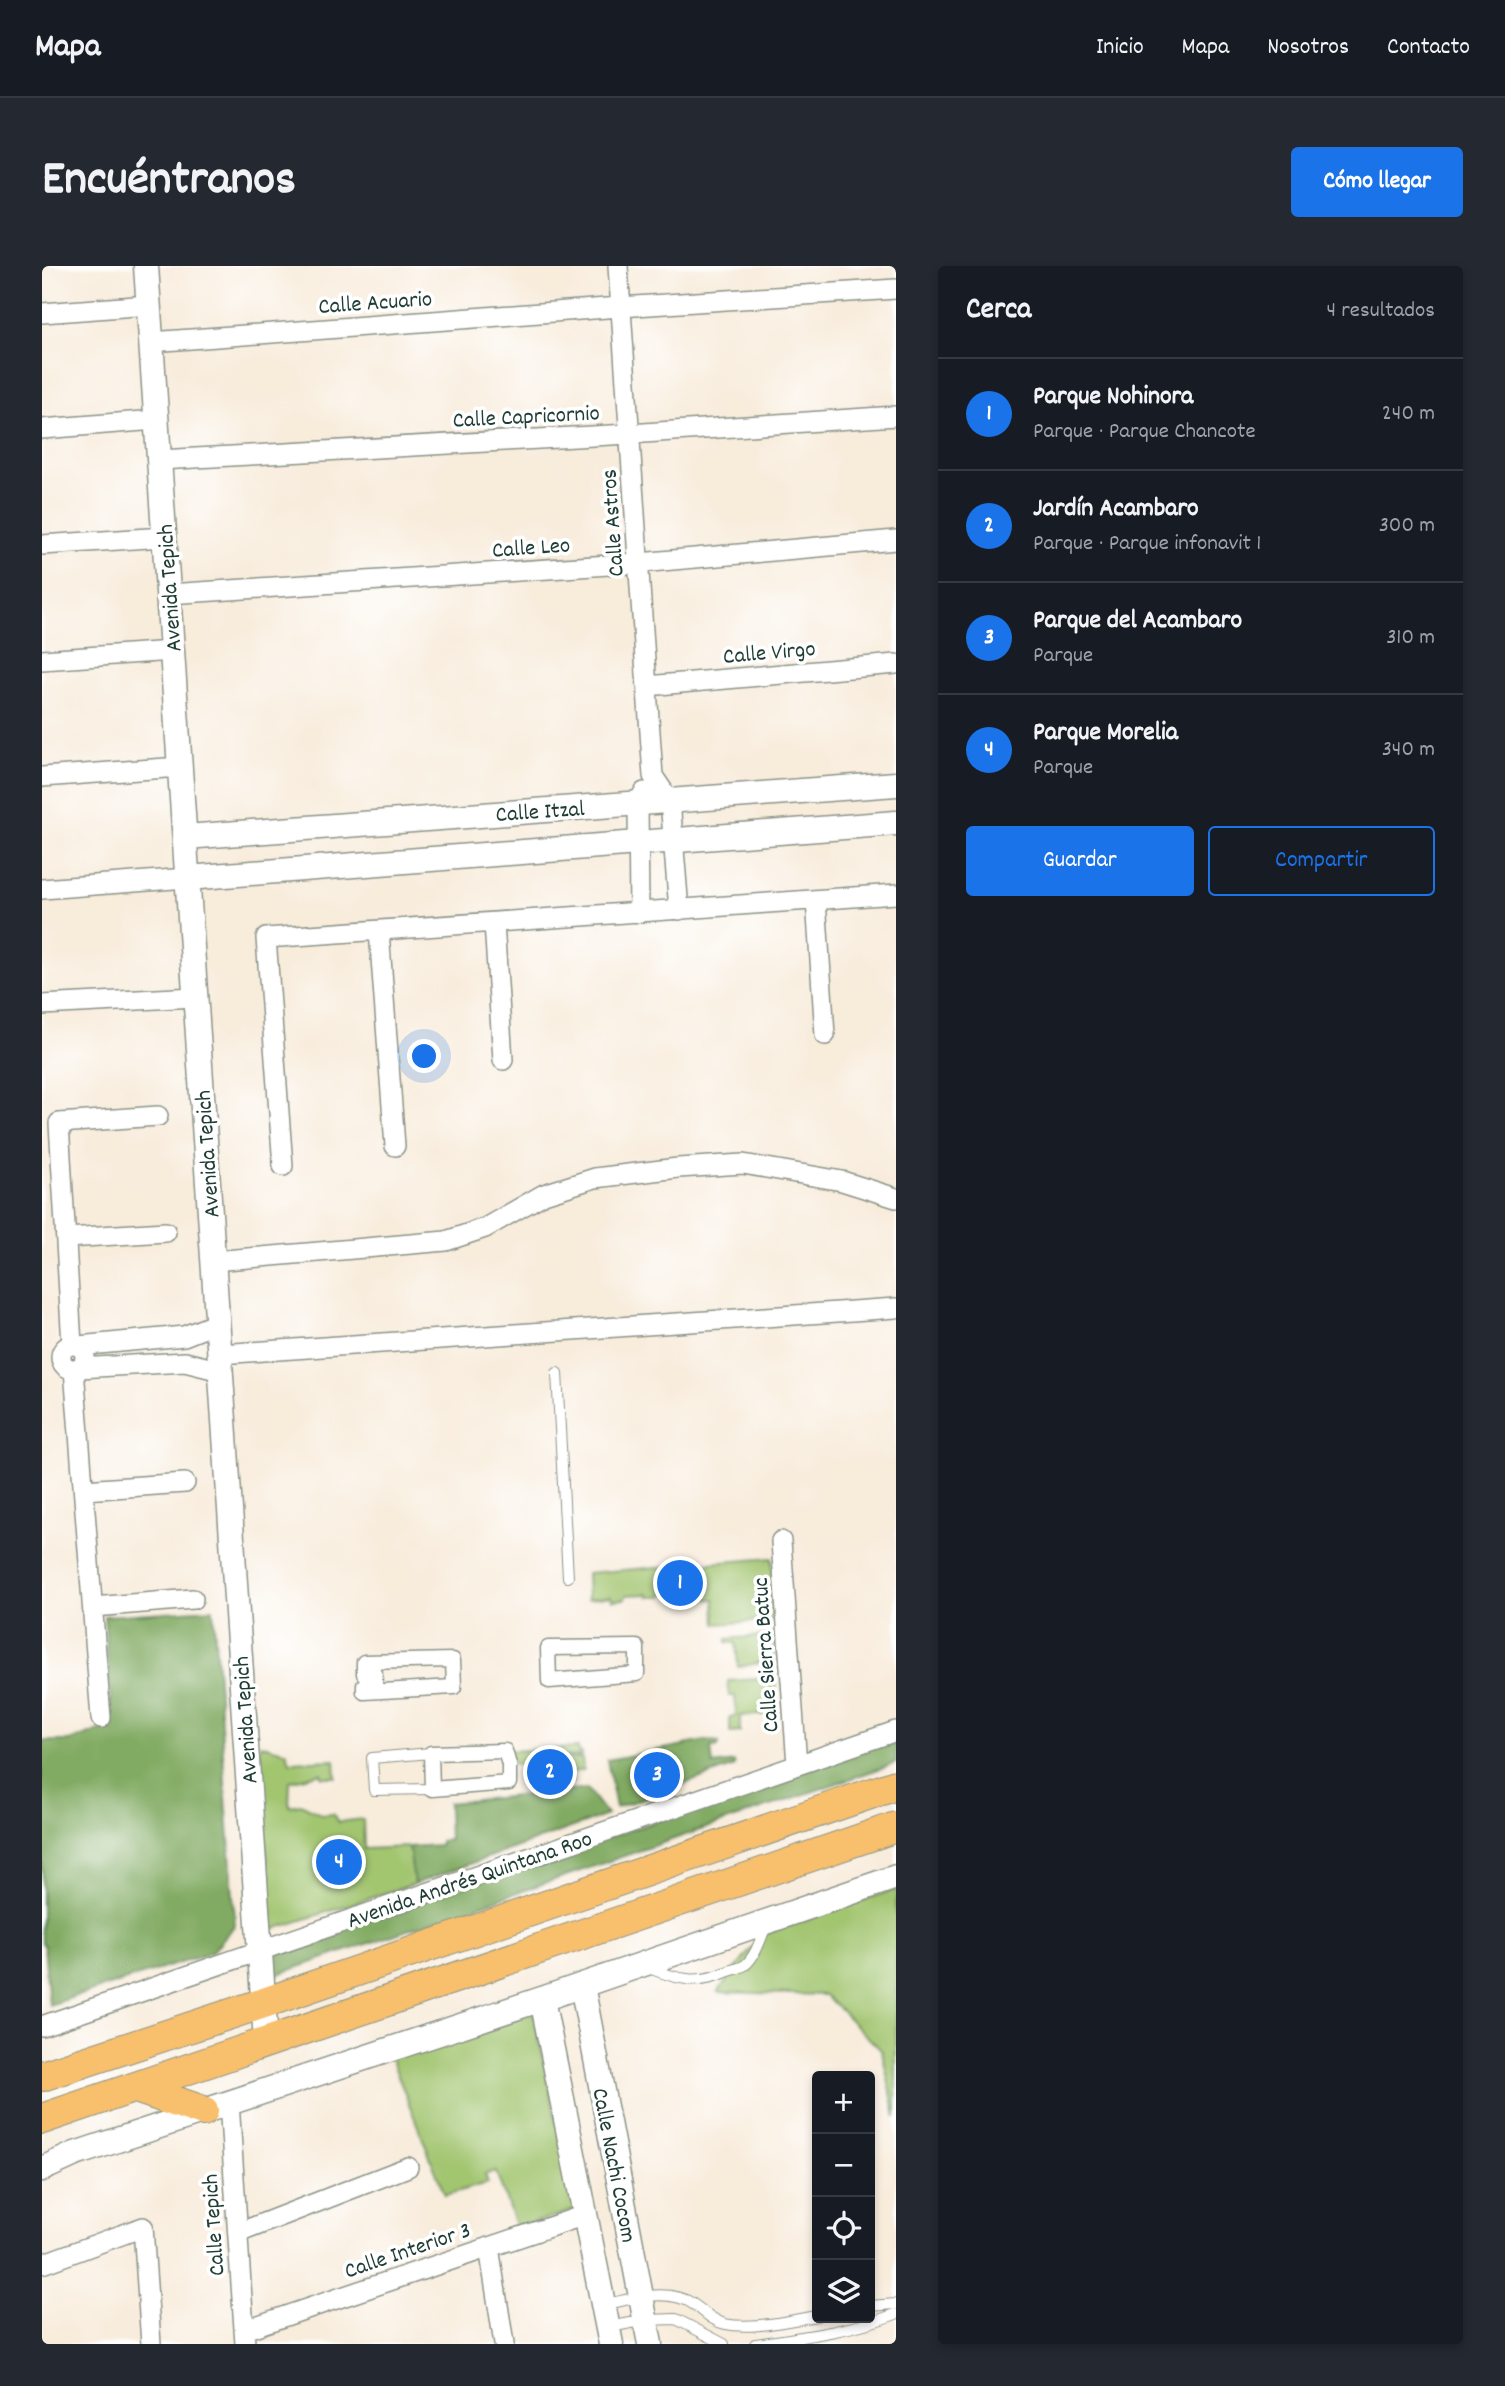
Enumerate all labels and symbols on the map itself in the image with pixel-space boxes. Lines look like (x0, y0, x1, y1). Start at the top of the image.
street label: Calle Acuario (317, 284, 433, 325)
street label: Calle Capricornio (452, 398, 600, 439)
street label: Calle Astros (594, 468, 635, 578)
street label: Avenida Tepich (151, 523, 192, 653)
street label: Calle Leo (491, 530, 571, 569)
street label: Calle Virgo (722, 634, 817, 675)
street label: Calle Itzal (495, 794, 586, 833)
your location (407, 1039, 441, 1073)
street label: Avenida Tepich (189, 1089, 230, 1219)
pin: 1 (657, 1557, 703, 1609)
street label: Calle Sierra Batuc (746, 1576, 789, 1733)
street label: Avenida Tepich (227, 1655, 268, 1785)
pin: 2 (527, 1746, 573, 1798)
pin: 3 (634, 1749, 680, 1801)
street label: Avenida Andrés Quintana Roo (343, 1824, 597, 1939)
pin: 4 (316, 1836, 362, 1888)
street label: Calle Nachi Cocom (581, 2086, 644, 2246)
street label: Calle Tepich (195, 2173, 236, 2277)
street label: Calle Interior 3 (340, 2215, 476, 2289)

